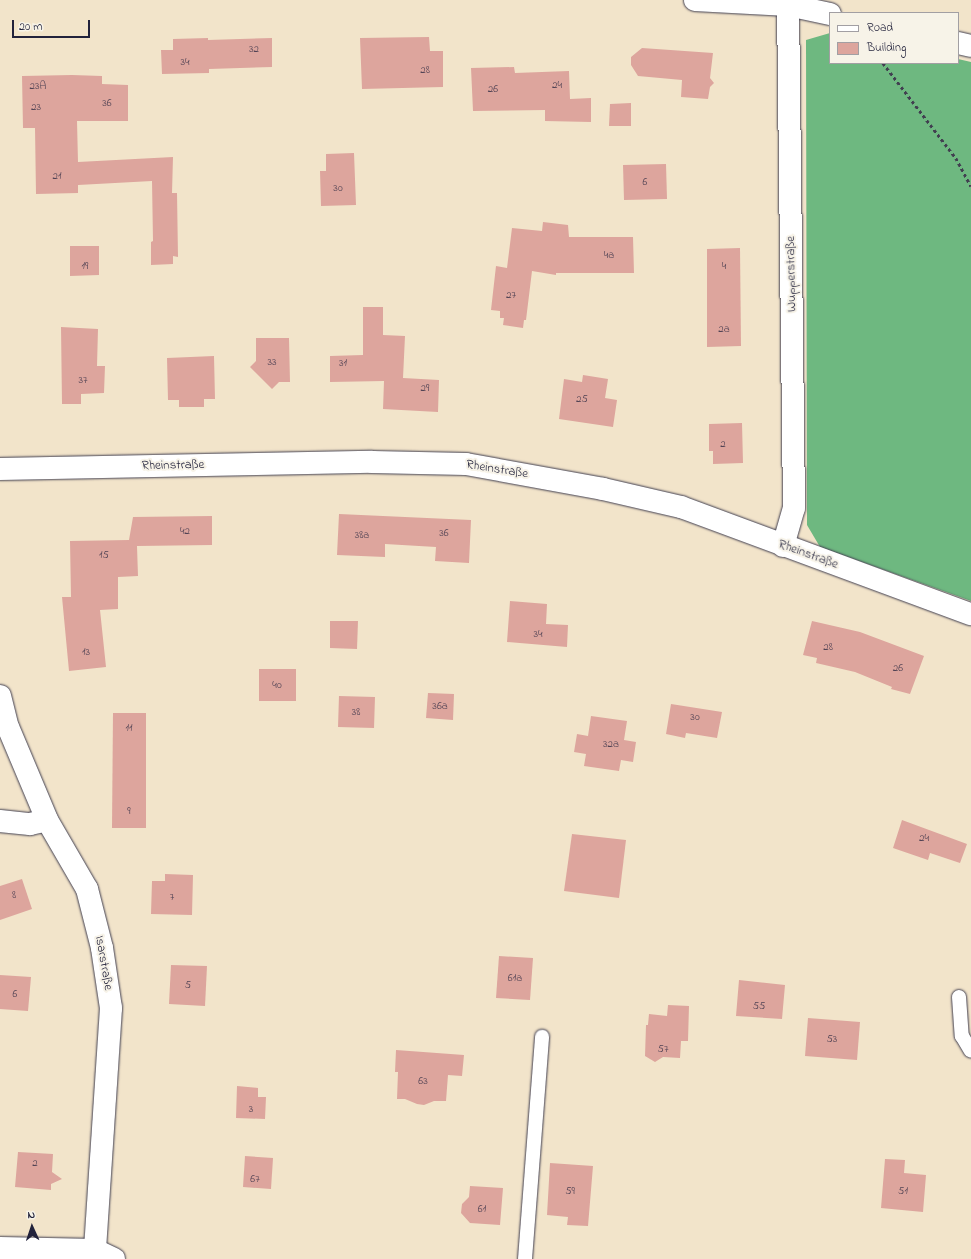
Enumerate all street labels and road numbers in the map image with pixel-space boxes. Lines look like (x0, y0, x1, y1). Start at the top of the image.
street label: Wupperstraße (784, 236, 800, 312)
street label: Rheinstraße (465, 457, 529, 483)
street label: Rheinstraße (142, 458, 204, 474)
street label: Rheinstraße (776, 537, 840, 573)
street label: Isarstraße (91, 934, 115, 992)

